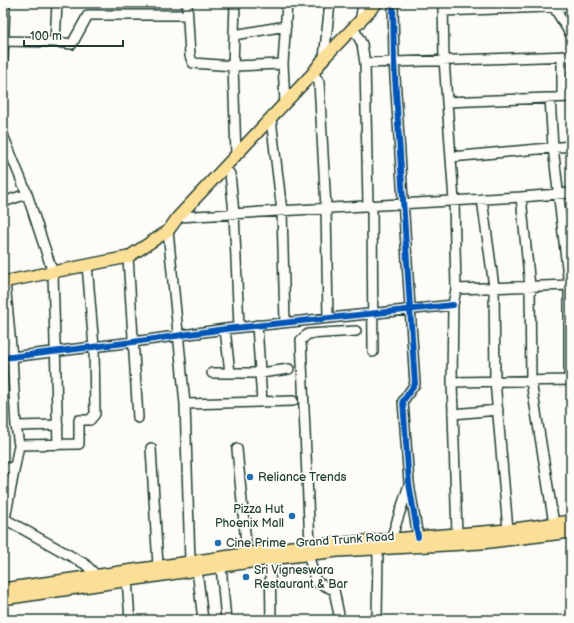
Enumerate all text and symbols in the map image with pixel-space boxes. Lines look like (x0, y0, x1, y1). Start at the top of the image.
scale bar (24, 22, 123, 48)
text: 100 m (30, 29, 62, 44)
place label: Reliance Trends (258, 470, 347, 485)
marker: Reliance Trends (245, 472, 255, 482)
place label: Pizza Hut Phoenix Mall (215, 502, 284, 531)
marker: Pizza Hut Phoenix Mall (287, 511, 297, 521)
street label: Grand Trunk Road (295, 529, 395, 551)
place label: Cine Prime (226, 536, 286, 551)
marker: Cine Prime (213, 538, 223, 548)
place label: Sri Vigneswara Restaurant & Bar (254, 563, 348, 592)
marker: Sri Vigneswara Restaurant & Bar (241, 572, 251, 582)

